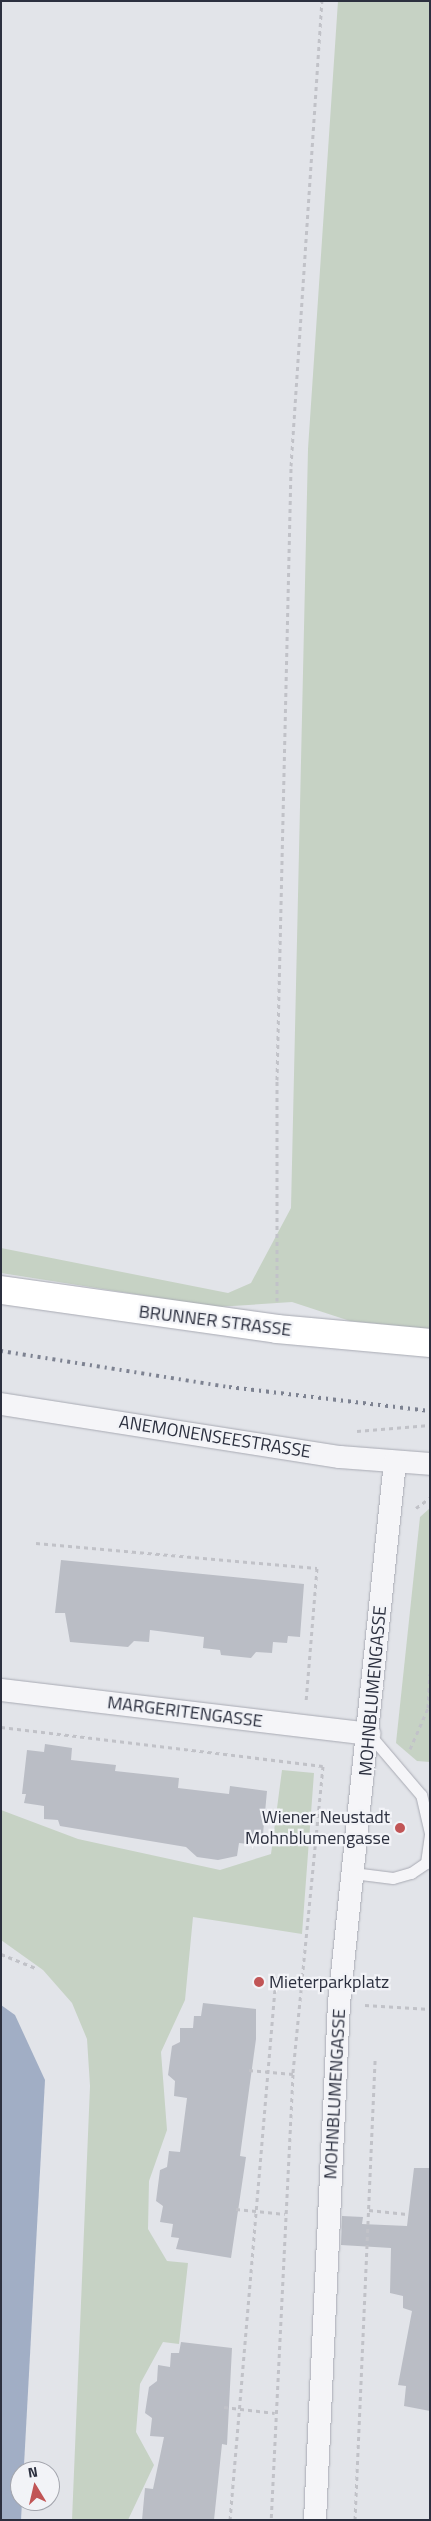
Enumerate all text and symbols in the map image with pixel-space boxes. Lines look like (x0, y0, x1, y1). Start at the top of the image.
street label: BRUNNER STRASSE (138, 1301, 292, 1341)
street label: ANEMONENSEESTRASSE (118, 1411, 312, 1463)
street label: MOHNBLUMENGASSE (355, 1605, 391, 1777)
street label: MARGERITENGASSE (106, 1692, 264, 1732)
place label: Wiener Neustadt Mohnblumengasse (245, 1807, 390, 1850)
marker: Wiener Neustadt Mohnblumengasse (394, 1822, 406, 1834)
place label: Mieterparkplatz (269, 1971, 389, 1993)
marker: Mieterparkplatz (253, 1976, 265, 1988)
street label: MOHNBLUMENGASSE (320, 2008, 350, 2180)
north arrow (10, 2461, 60, 2511)
text: N (26, 2461, 39, 2483)

